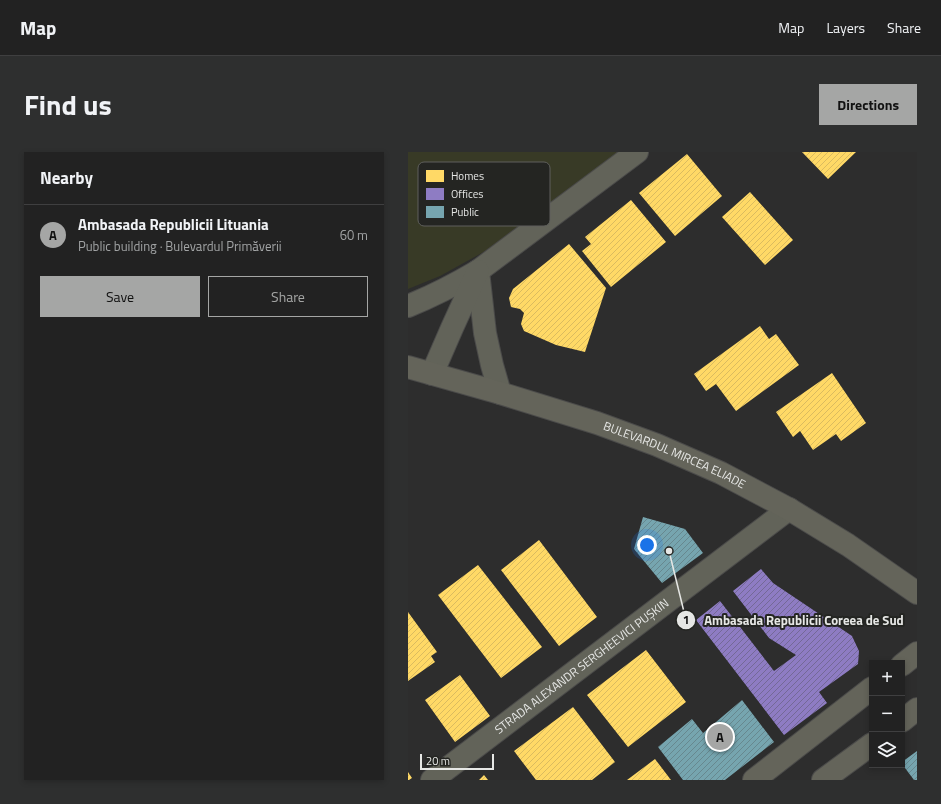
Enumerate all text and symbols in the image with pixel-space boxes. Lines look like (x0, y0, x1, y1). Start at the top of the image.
text: Map (20, 13, 56, 42)
text: Map (778, 17, 804, 38)
text: Layers (826, 17, 865, 38)
text: Share (887, 17, 921, 38)
text: Find us (24, 83, 112, 126)
button: Directions (819, 84, 917, 125)
legend (418, 162, 550, 226)
text: Nearby (40, 165, 93, 191)
text: Homes (451, 168, 484, 184)
text: Offices (451, 186, 483, 202)
text: Public (451, 204, 479, 220)
text: Ambasada Republicii Lituania (78, 213, 269, 236)
text: A (49, 225, 57, 245)
text: 60 m (340, 225, 368, 245)
text: Public building · Bulevardul Primăverii (78, 236, 282, 256)
button: Save (40, 276, 200, 317)
button: Share (208, 276, 368, 317)
street label: BULEVARDUL MIRCEA ELIADE (601, 416, 749, 494)
your location (637, 535, 657, 555)
street label: STRADA ALEXANDR SERGHEEVICI PUȘKIN (490, 593, 673, 738)
callout: Ambasada Republicii Coreea de Sud (676, 608, 911, 633)
text: 1 (683, 610, 689, 629)
text: Ambasada Republicii Coreea de Sud (704, 610, 904, 630)
map controls (869, 660, 905, 768)
button: + (869, 660, 905, 696)
button: − (869, 696, 905, 732)
pin: A (707, 722, 733, 752)
button: layers (869, 732, 905, 768)
scale bar (420, 752, 494, 771)
text: 20 m (426, 753, 450, 769)

